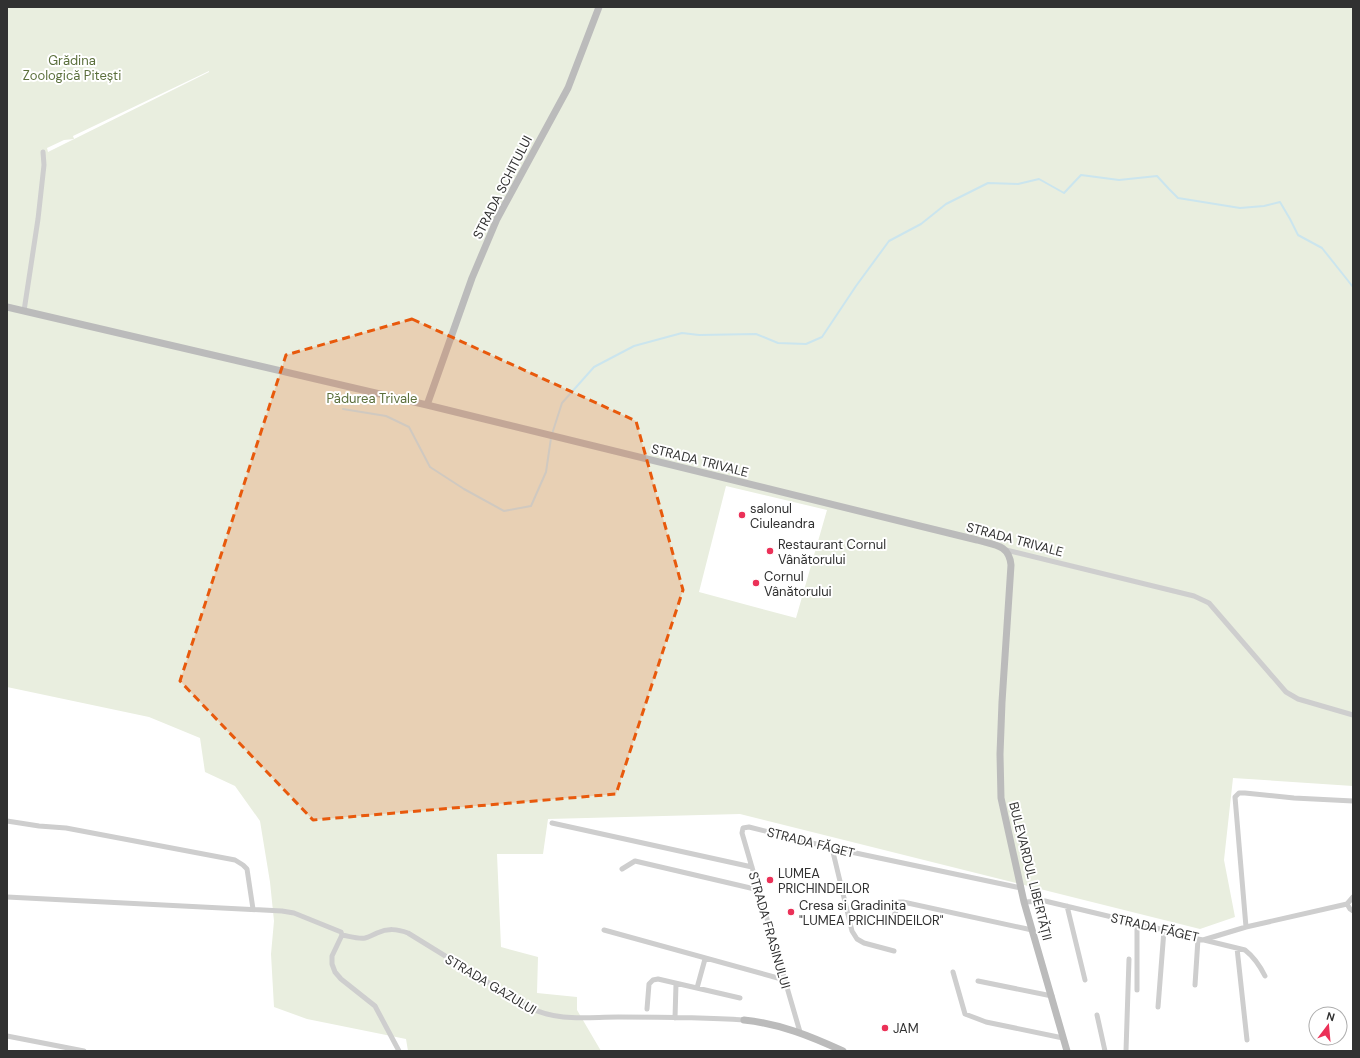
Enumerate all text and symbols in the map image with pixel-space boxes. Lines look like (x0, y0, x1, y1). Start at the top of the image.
park label: Grădina Zoologică Pitești (23, 52, 121, 84)
street label: STRADA SCHITULUI (469, 133, 536, 242)
park label: Pădurea Trivale (327, 390, 417, 407)
street label: STRADA TRIVALE (649, 440, 750, 481)
place label: salonul Ciuleandra (750, 500, 815, 532)
marker: salonul Ciuleandra (737, 510, 747, 520)
street label: STRADA TRIVALE (965, 518, 1065, 561)
place label: Restaurant Cornul Vânătorului (778, 536, 886, 568)
marker: Restaurant Cornul Vânătorului (765, 546, 775, 556)
place label: Cornul Vânătorului (764, 568, 832, 600)
marker: Cornul Vânătorului (751, 578, 761, 588)
street label: BULEVARDUL LIBERTĂȚII (1005, 800, 1056, 942)
street label: STRADA FĂGET (765, 823, 857, 862)
place label: LUMEA PRICHINDEILOR (778, 865, 870, 897)
street label: STRADA FRASINULUI (745, 870, 794, 991)
marker: LUMEA PRICHINDEILOR (765, 875, 775, 885)
place label: Cresa si Gradinita "LUMEA PRICHINDEILOR" (799, 897, 944, 929)
marker: Cresa si Gradinita "LUMEA PRICHINDEILOR" (786, 907, 796, 917)
street label: STRADA FĂGET (1109, 909, 1201, 946)
street label: STRADA GAZULUI (442, 951, 539, 1018)
north arrow (1308, 1006, 1348, 1046)
text: N (1325, 1009, 1337, 1024)
place label: JAM (893, 1020, 919, 1037)
marker: JAM (880, 1023, 890, 1033)

